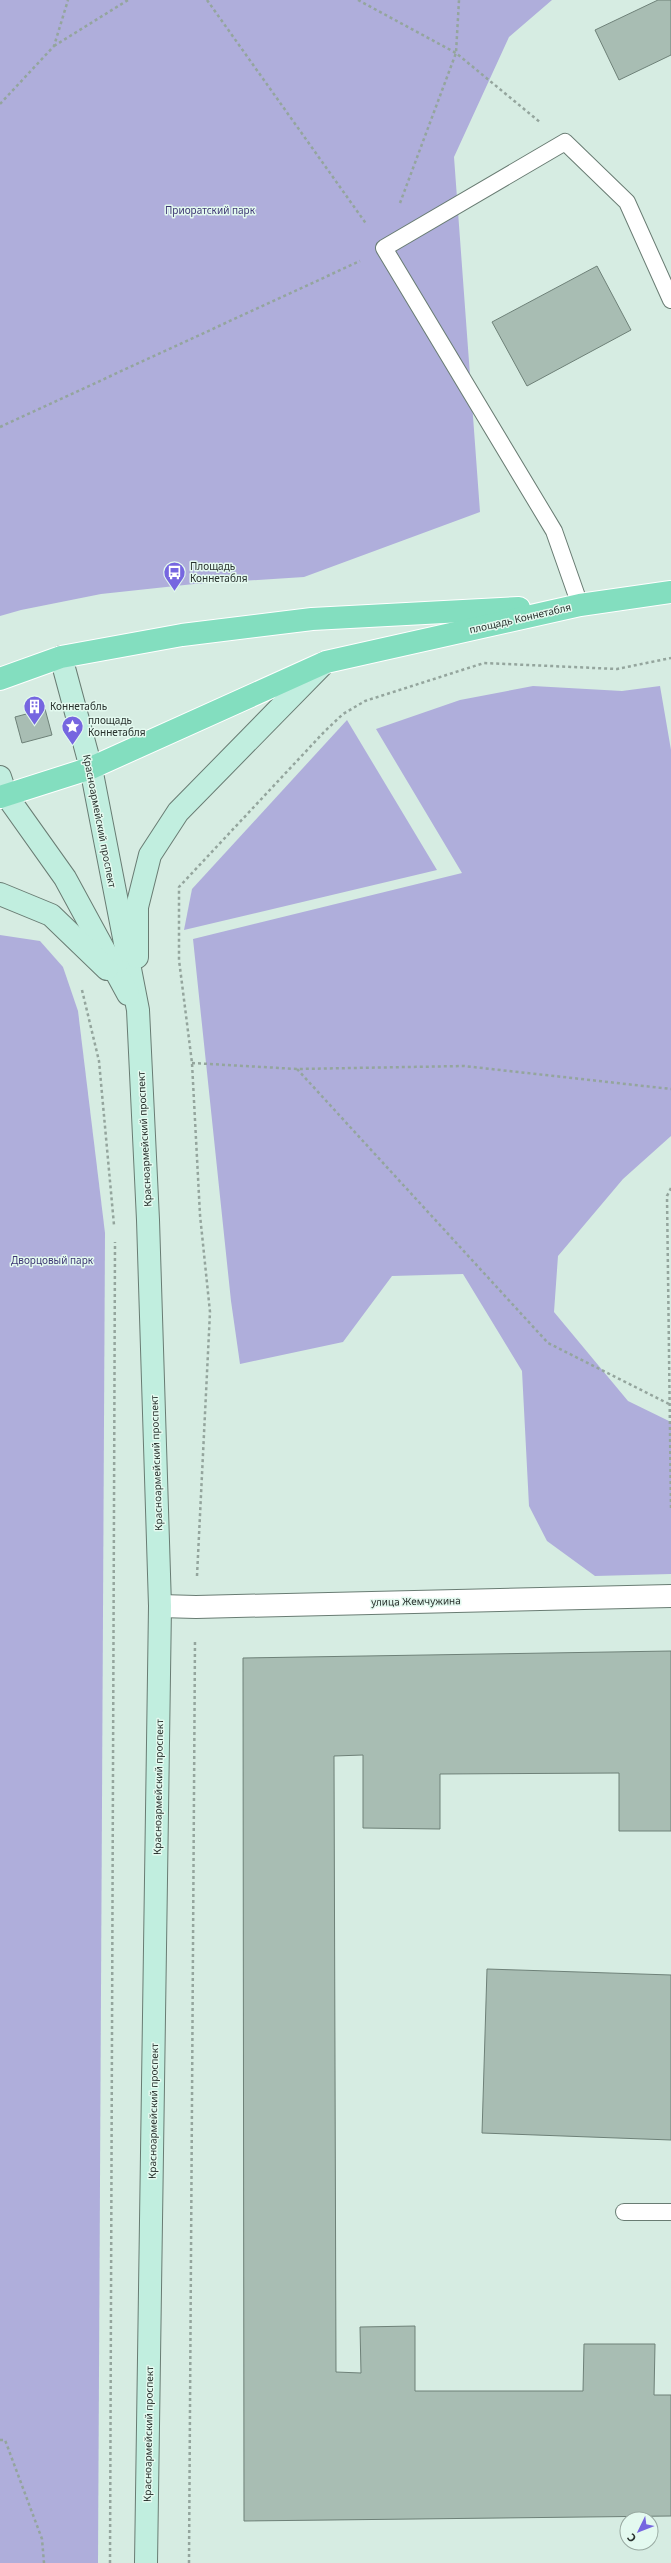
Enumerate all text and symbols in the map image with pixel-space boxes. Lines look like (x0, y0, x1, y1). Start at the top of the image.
park label: Приоратский парк (165, 203, 256, 217)
bus stop icon: Площадь Коннетабля (162, 559, 188, 592)
place label: Площадь Коннетабля (190, 559, 248, 585)
street label: площадь Коннетабля (468, 599, 572, 637)
building icon: Коннетабль (21, 693, 47, 726)
place label: Коннетабль (50, 699, 107, 713)
place icon: площадь Коннетабля (59, 713, 85, 746)
place label: площадь Коннетабля (88, 713, 146, 739)
street label: Красноармейский проспект (80, 753, 120, 889)
street label: Красноармейский проспект (133, 1071, 155, 1207)
park label: Дворцовый парк (11, 1253, 94, 1267)
street label: Красноармейский проспект (147, 1395, 165, 1531)
street label: улица Жемчужина (371, 1593, 461, 1609)
street label: Красноармейский проспект (150, 1719, 166, 1855)
street label: Красноармейский проспект (145, 2043, 161, 2179)
street label: Красноармейский проспект (140, 2366, 156, 2502)
north arrow (619, 2511, 659, 2551)
text: С (623, 2530, 639, 2546)

